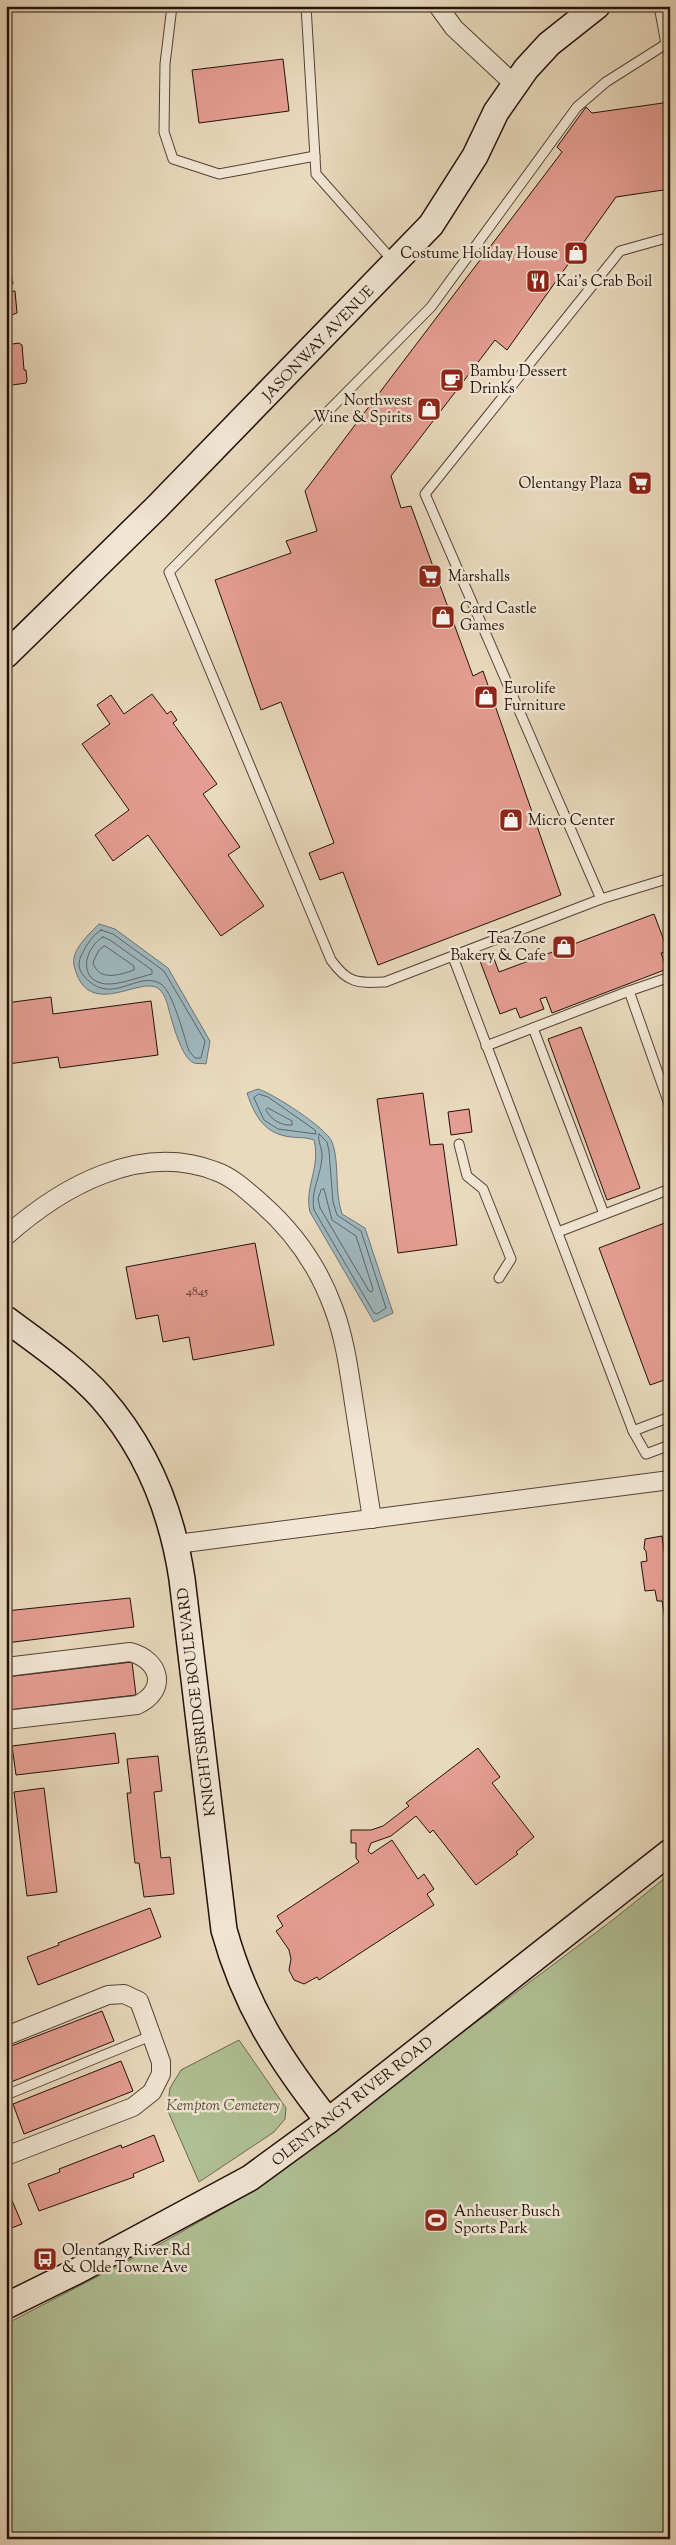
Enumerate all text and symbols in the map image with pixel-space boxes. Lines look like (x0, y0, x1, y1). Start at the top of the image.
shop icon: Costume Holiday House (563, 240, 589, 266)
place label: Costume Holiday House (400, 244, 558, 265)
restaurant icon: Kai’s Crab Boil (525, 268, 551, 294)
place label: Kai’s Crab Boil (556, 272, 652, 293)
street label: JASONWAY AVENUE (258, 282, 380, 407)
place label: Bambu Dessert Drinks (470, 362, 567, 400)
cafe icon: Bambu Dessert Drinks (439, 367, 465, 393)
place label: Northwest Wine & Spirits (313, 391, 412, 429)
shop icon: Northwest Wine & Spirits (416, 396, 442, 422)
supermarket icon: Olentangy Plaza (627, 470, 653, 496)
place label: Olentangy Plaza (519, 474, 622, 495)
supermarket icon: Marshalls (417, 563, 443, 589)
place label: Marshalls (448, 567, 510, 588)
place label: Card Castle Games (460, 599, 537, 637)
shop icon: Card Castle Games (430, 604, 456, 630)
place label: Eurolife Furniture (504, 679, 566, 717)
shop icon: Eurolife Furniture (473, 684, 499, 710)
shop icon: Micro Center (498, 807, 524, 833)
place label: Micro Center (528, 811, 615, 832)
place label: Tea Zone Bakery & Cafe (450, 929, 546, 967)
shop icon: Tea Zone Bakery & Cafe (551, 934, 577, 960)
house number: 4845 (186, 1283, 208, 1301)
street label: KNIGHTSBRIDGE BOULEVARD (173, 1586, 222, 1817)
street label: OLENTANGY RIVER ROAD (268, 2032, 438, 2172)
park label: Kempton Cemetery (166, 2096, 280, 2117)
place label: Anheuser Busch Sports Park (454, 2202, 561, 2240)
sports icon: Anheuser Busch Sports Park (423, 2207, 449, 2233)
place label: Olentangy River Rd & Olde Towne Ave (62, 2241, 191, 2279)
bus stop icon: Olentangy River Rd & Olde Towne Ave (32, 2246, 58, 2272)

